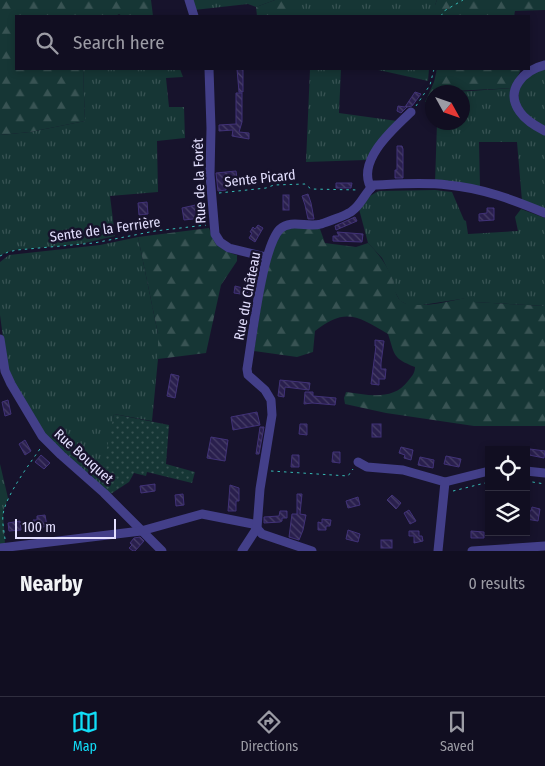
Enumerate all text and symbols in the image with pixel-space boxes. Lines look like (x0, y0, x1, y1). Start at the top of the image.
search box (15, 15, 530, 70)
icon: search (33, 29, 61, 57)
text: Search here (73, 31, 165, 54)
north arrow (425, 85, 470, 130)
street label: Rue de la Forêt (189, 137, 209, 224)
street label: Sente Picard (224, 166, 296, 191)
street label: Sente de la Ferrière (49, 213, 162, 246)
street label: Rue du Château (231, 250, 264, 342)
street label: Rue Bouquet (51, 425, 117, 488)
map controls (485, 446, 530, 536)
button: locate (485, 446, 530, 491)
button: layers (485, 491, 530, 536)
scale bar (15, 516, 116, 539)
text: 100 m (22, 519, 56, 536)
text: Nearby (20, 571, 82, 597)
text: 0 results (468, 574, 525, 593)
tab: Map (71, 708, 99, 755)
tab: Directions (240, 708, 298, 755)
tab: Saved (440, 708, 474, 755)

